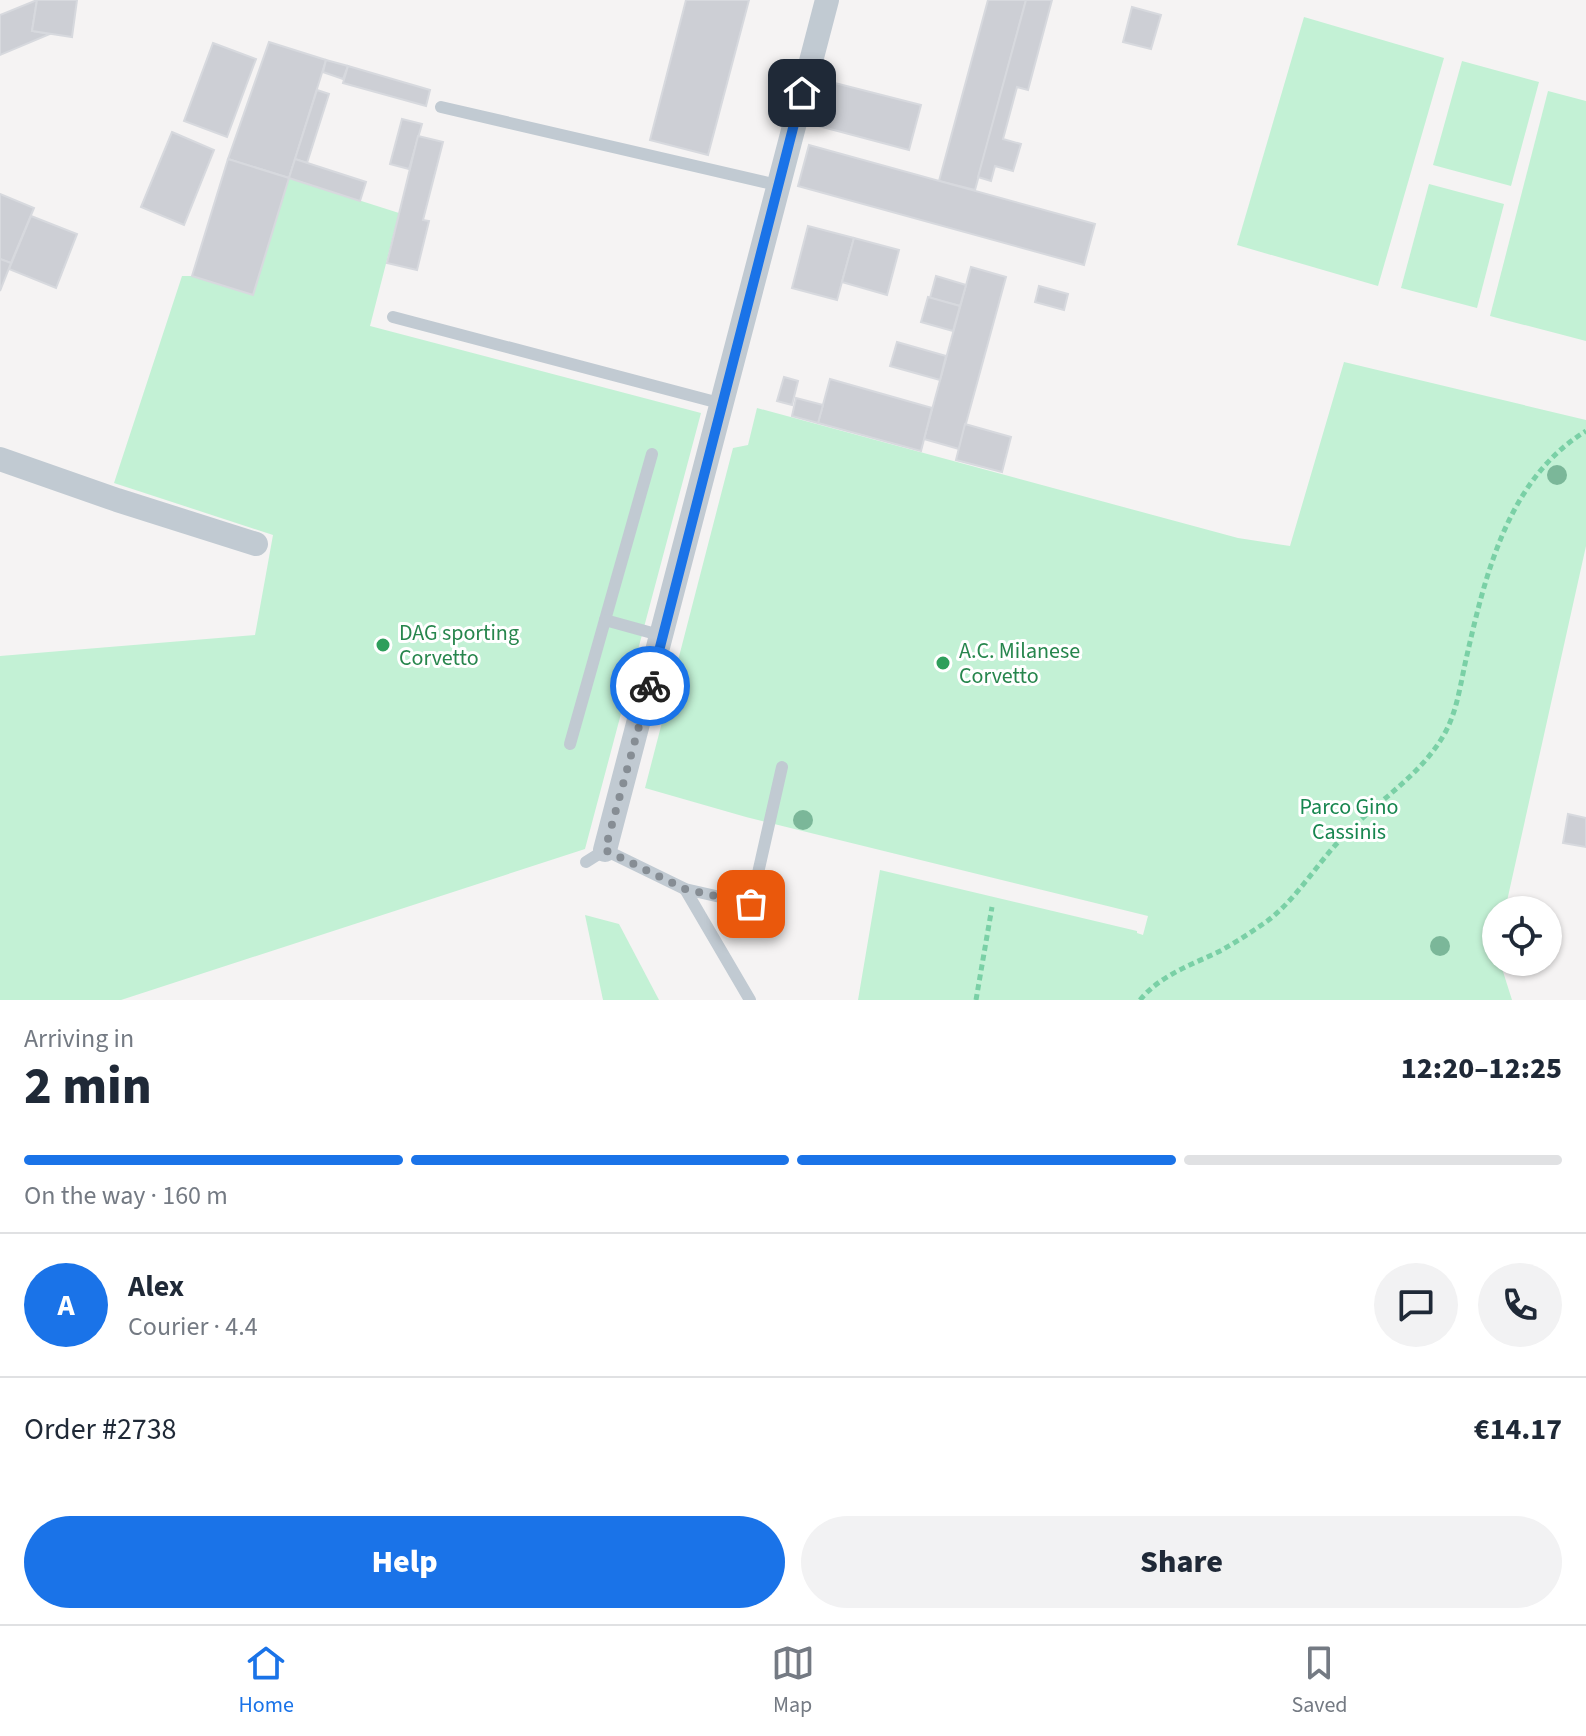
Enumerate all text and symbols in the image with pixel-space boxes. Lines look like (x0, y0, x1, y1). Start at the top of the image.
pin (768, 59, 836, 127)
icon: home (780, 71, 824, 115)
place label: DAG sporting Corvetto (399, 617, 519, 674)
place label: A.C. Milanese Corvetto (959, 635, 1080, 692)
marker: DAG sporting Corvetto (374, 636, 392, 654)
courier (610, 646, 690, 726)
marker: A.C. Milanese Corvetto (934, 654, 952, 672)
icon: bike (628, 664, 672, 708)
park label: Parco Gino Cassinis (1300, 791, 1398, 848)
pin (717, 870, 785, 938)
icon: bag (729, 882, 773, 926)
map controls (1482, 896, 1562, 976)
button: locate (1482, 896, 1562, 976)
text: Arriving in (24, 1020, 134, 1057)
text: 12:20–12:25 (1401, 1047, 1562, 1090)
text: 2 min (24, 1050, 152, 1124)
text: On the way · 160 m (24, 1177, 228, 1214)
button: chat (1374, 1263, 1458, 1347)
button: phone (1478, 1263, 1562, 1347)
text: Alex (128, 1265, 184, 1308)
text: A (57, 1284, 75, 1327)
text: Courier · 4.4 (128, 1308, 258, 1345)
text: Order #2738 (24, 1408, 177, 1451)
text: €14.17 (1474, 1408, 1562, 1451)
button: Help (24, 1516, 785, 1608)
button: Share (801, 1516, 1562, 1608)
tab: Home (238, 1641, 294, 1721)
tab: Map (771, 1641, 815, 1721)
tab: Saved (1291, 1641, 1348, 1721)

